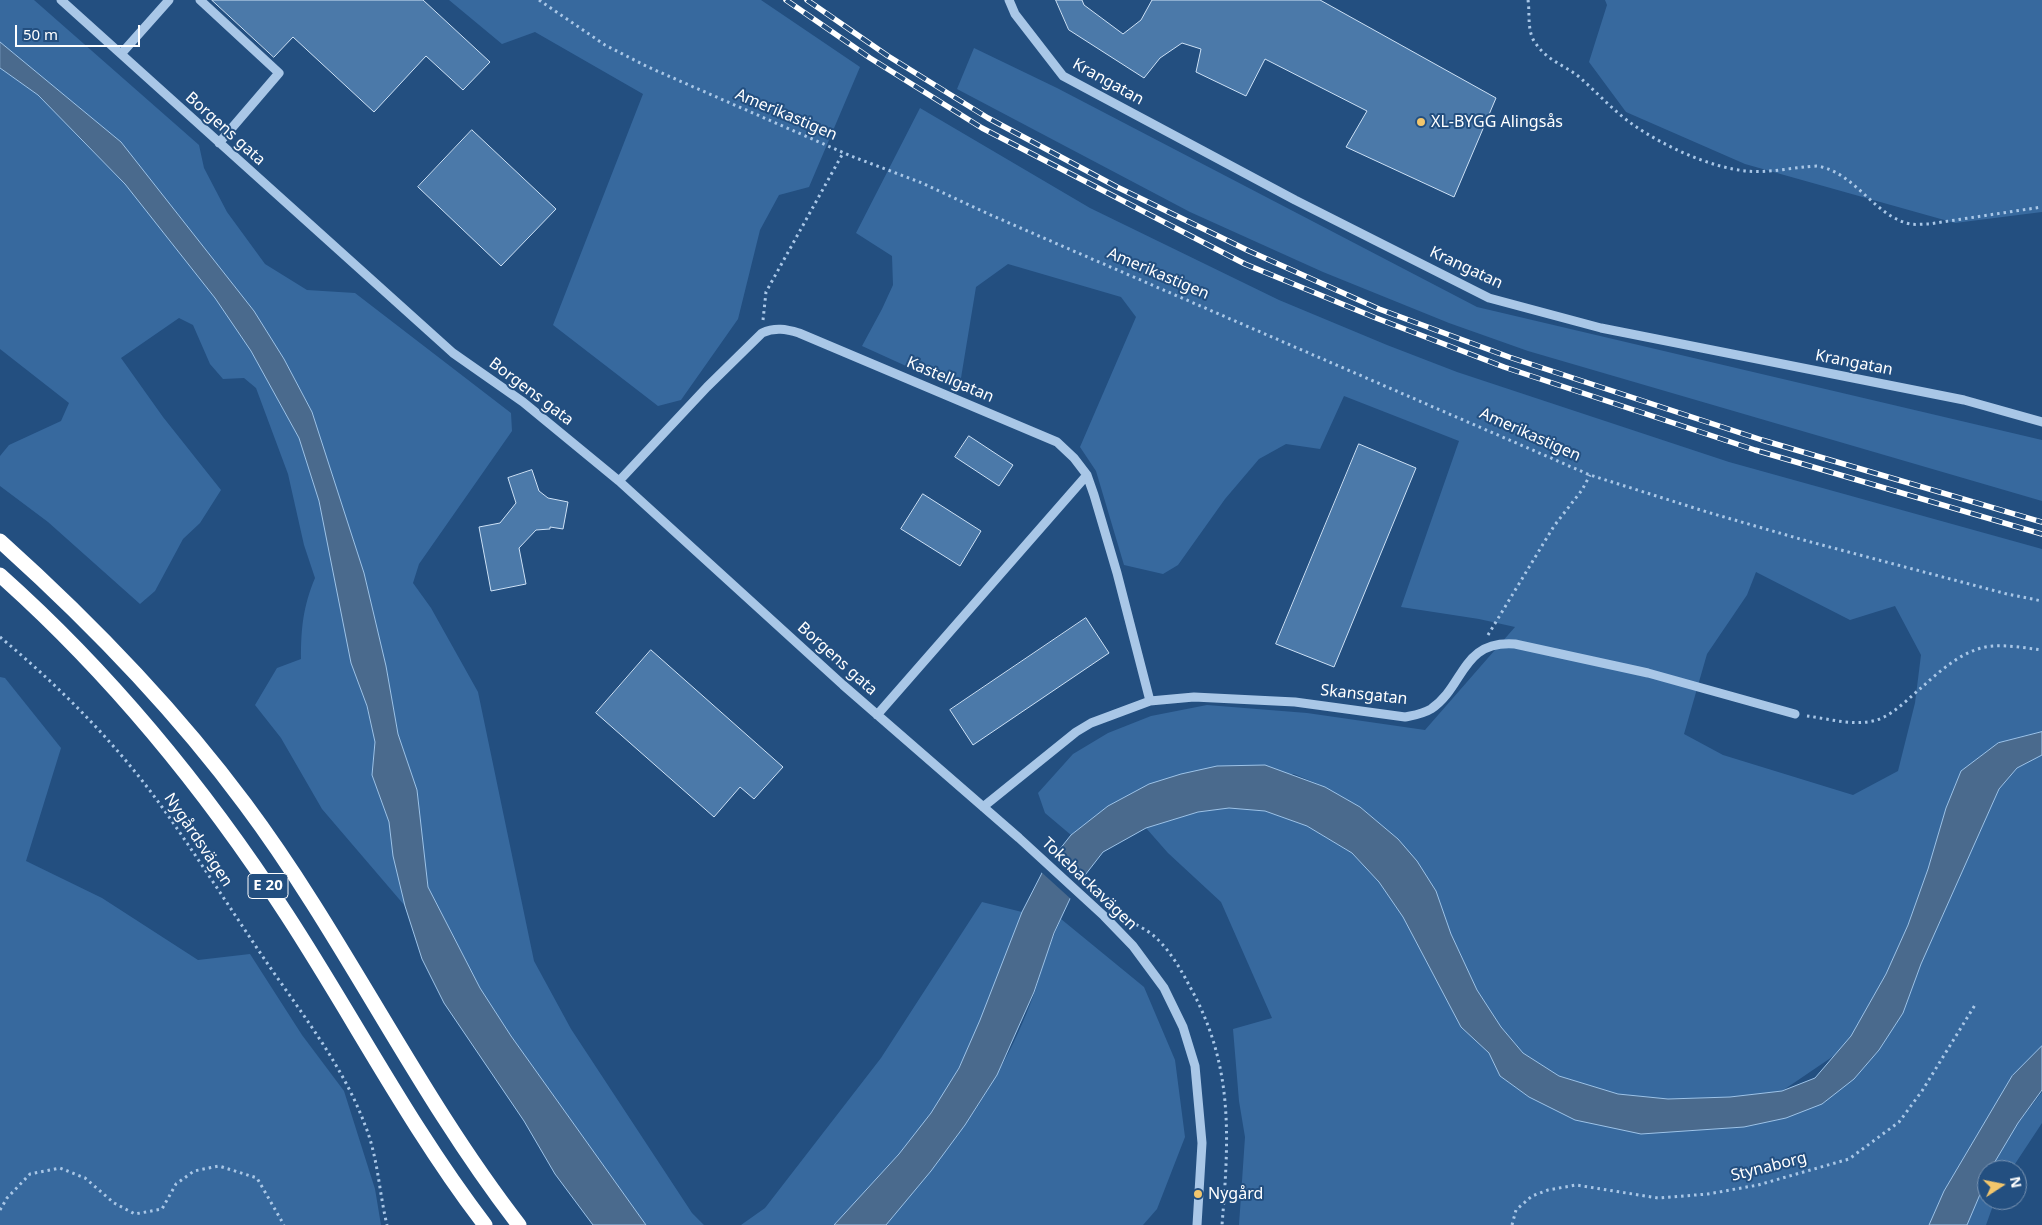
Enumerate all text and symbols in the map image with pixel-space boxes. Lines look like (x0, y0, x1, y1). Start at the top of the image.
scale bar (18, 15, 142, 47)
text: 50 m (23, 24, 58, 44)
street label: Krangatan (1069, 55, 1147, 109)
street label: Amerikastigen (732, 85, 840, 145)
street label: Borgens gata (181, 88, 269, 170)
place label: XL-BYGG Alingsås (1431, 112, 1563, 132)
marker: XL-BYGG Alingsås (1415, 116, 1427, 128)
street label: Krangatan (1426, 243, 1506, 293)
street label: Amerikastigen (1104, 244, 1212, 304)
street label: Krangatan (1814, 346, 1894, 380)
street label: Kastellgatan (903, 353, 997, 407)
street label: Borgens gata (485, 354, 577, 430)
street label: Amerikastigen (1476, 404, 1584, 466)
street label: Borgens gata (793, 618, 881, 700)
street label: Skansgatan (1320, 681, 1408, 709)
street label: Nygårdsvägen (160, 790, 236, 890)
street label: Tokebackavägen (1037, 834, 1141, 934)
road number: E 20 (248, 874, 288, 898)
street label: Stynaborg (1729, 1148, 1809, 1186)
north arrow (1977, 1160, 2027, 1210)
text: N (2006, 1175, 2027, 1190)
place label: Nygård (1208, 1184, 1263, 1204)
marker: Nygård (1192, 1188, 1204, 1200)

